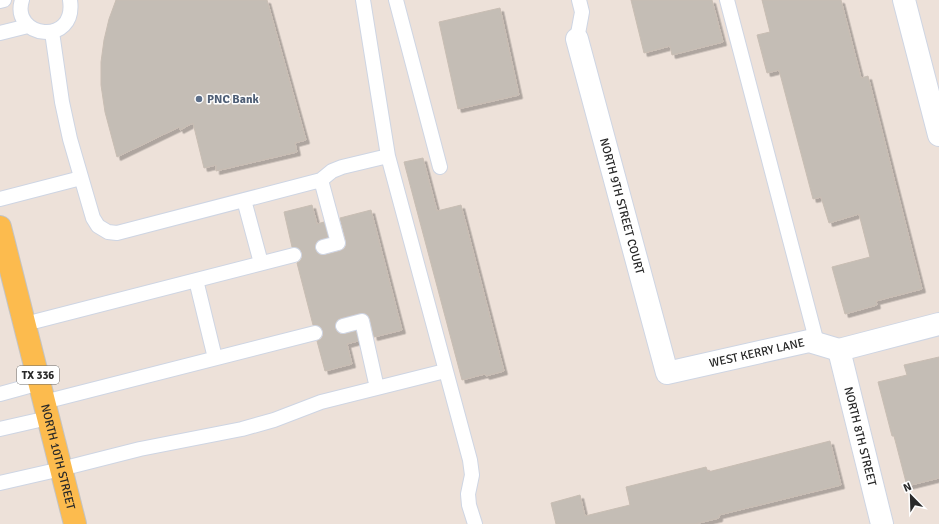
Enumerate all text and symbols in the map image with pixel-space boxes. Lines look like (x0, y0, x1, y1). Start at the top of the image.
place label: PNC Bank (207, 92, 259, 107)
marker: PNC Bank (194, 94, 204, 104)
street label: NORTH 9TH STREET COURT (596, 136, 648, 276)
street label: WEST KERRY LANE (708, 335, 806, 371)
road number: TX 336 (17, 366, 59, 384)
street label: NORTH 8TH STREET (841, 385, 880, 488)
street label: NORTH 10TH STREET (37, 402, 79, 511)
north arrow (891, 476, 931, 516)
text: N (901, 480, 913, 495)

